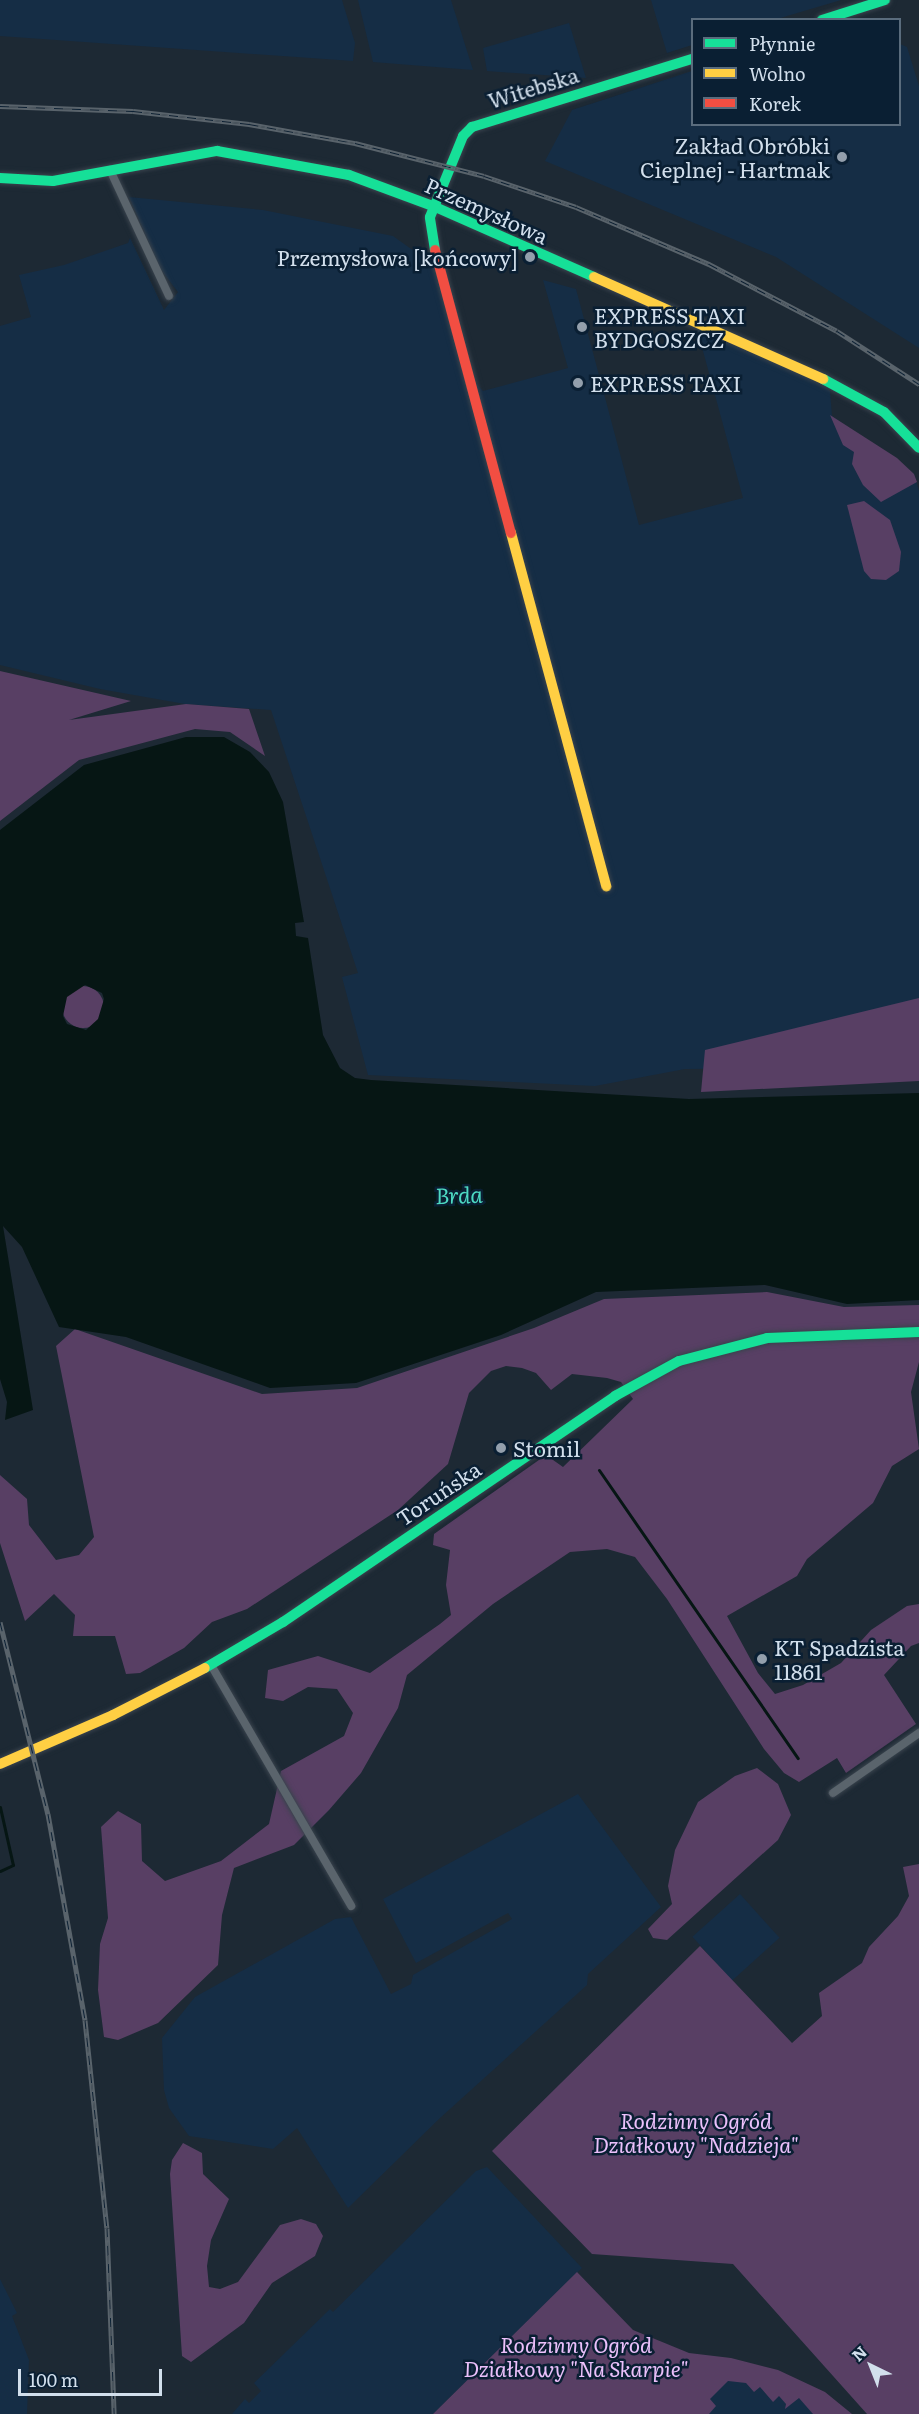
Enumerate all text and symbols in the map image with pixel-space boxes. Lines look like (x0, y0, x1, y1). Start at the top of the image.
legend (691, 18, 901, 126)
text: Płynnie (749, 30, 815, 57)
text: Wolno (749, 60, 806, 87)
street label: Witebska (485, 61, 581, 113)
text: Korek (749, 90, 801, 117)
place label: Zakład Obróbki Cieplnej - Hartmak (640, 132, 830, 182)
marker: Zakład Obróbki Cieplnej - Hartmak (835, 150, 849, 164)
street label: Przemysłowa (422, 172, 552, 248)
place label: Przemysłowa [końcowy] (277, 244, 518, 270)
marker: Przemysłowa [końcowy] (523, 250, 537, 264)
place label: EXPRESS TAXI BYDGOSZCZ (594, 302, 745, 352)
marker: EXPRESS TAXI BYDGOSZCZ (575, 320, 589, 334)
place label: EXPRESS TAXI (590, 370, 741, 396)
marker: EXPRESS TAXI (571, 376, 585, 390)
water label: Brda (435, 1180, 483, 1208)
place label: Stomil (513, 1435, 580, 1461)
marker: Stomil (494, 1441, 508, 1455)
street label: Toruńska (391, 1456, 485, 1530)
place label: KT Spadzista 11861 (774, 1634, 905, 1684)
marker: KT Spadzista 11861 (755, 1652, 769, 1666)
park label: Rodzinny Ogród Działkowy "Nadzieja" (593, 2107, 799, 2157)
park label: Rodzinny Ogród Działkowy "Na Skarpie" (463, 2331, 689, 2381)
north arrow (841, 2336, 901, 2396)
text: N (846, 2339, 872, 2366)
scale bar (21, 2357, 165, 2395)
text: 100 m (29, 2366, 78, 2393)

